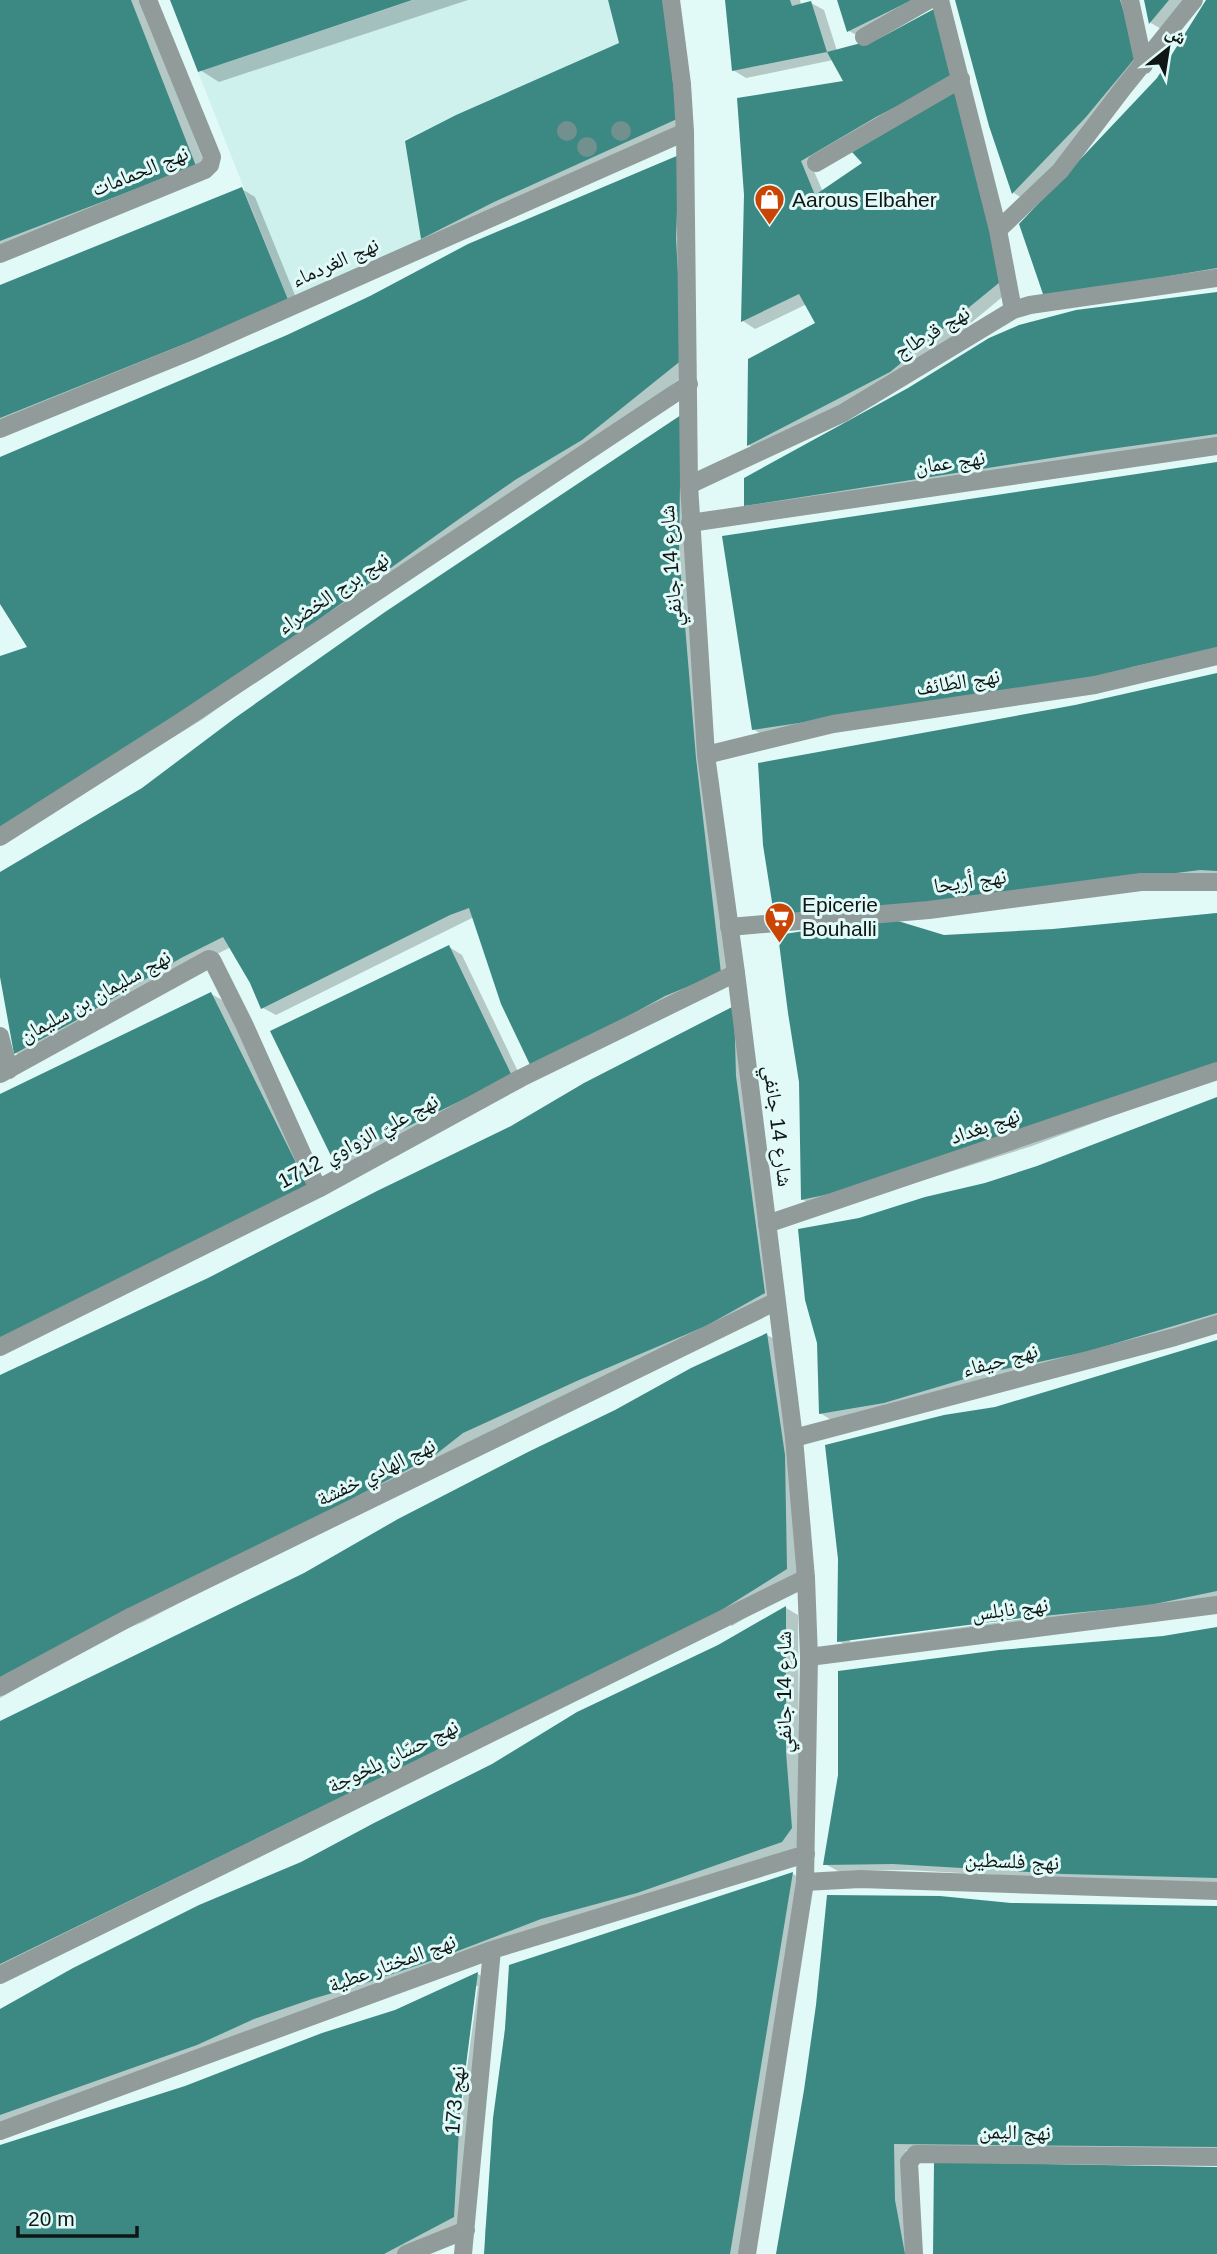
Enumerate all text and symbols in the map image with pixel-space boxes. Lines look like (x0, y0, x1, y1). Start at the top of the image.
north arrow (1133, 14, 1203, 84)
text: ش (1162, 21, 1190, 50)
street label: نهج الحمامات (88, 141, 192, 202)
shop icon: Aarous Elbaher (752, 183, 786, 227)
place label: Aarous Elbaher (792, 188, 937, 211)
street label: نهج الغردماء (288, 232, 383, 293)
street label: نهج قرطاج (890, 300, 974, 365)
street label: نهج عمان (913, 445, 987, 480)
street label: شارع 14 جانفي (655, 504, 692, 628)
street label: نهج برج الخضراء (273, 547, 394, 640)
street label: نهج الطّائف (914, 664, 1002, 701)
street label: نهج أريحا (932, 863, 1008, 899)
place label: Epicerie Bouhalli (802, 893, 878, 940)
supermarket icon: Epicerie Bouhalli (762, 900, 796, 944)
street label: نهج سليمان بن سليمان (15, 945, 175, 1048)
street label: شارع 14 جانفي (754, 1064, 797, 1189)
street label: نهج عليّ الزواوي 1712 (274, 1089, 444, 1197)
street label: نهج بغداد (947, 1103, 1023, 1150)
street label: نهج حيفاء (960, 1338, 1041, 1383)
street label: نهج الهادي خفشة (313, 1433, 441, 1515)
street label: نهج نابلس (970, 1592, 1050, 1627)
street label: شارع 14 جانفي (772, 1631, 800, 1753)
street label: نهج حسّان بلخوجة (324, 1714, 462, 1799)
street label: نهج فلسطين (964, 1847, 1060, 1876)
street label: نهج المختار عطية (325, 1929, 459, 1998)
street label: نهج 173 (440, 2065, 471, 2135)
street label: نهج اليمن (979, 2119, 1051, 2146)
scale bar (18, 2194, 136, 2238)
text: 20 m (28, 2207, 75, 2230)

